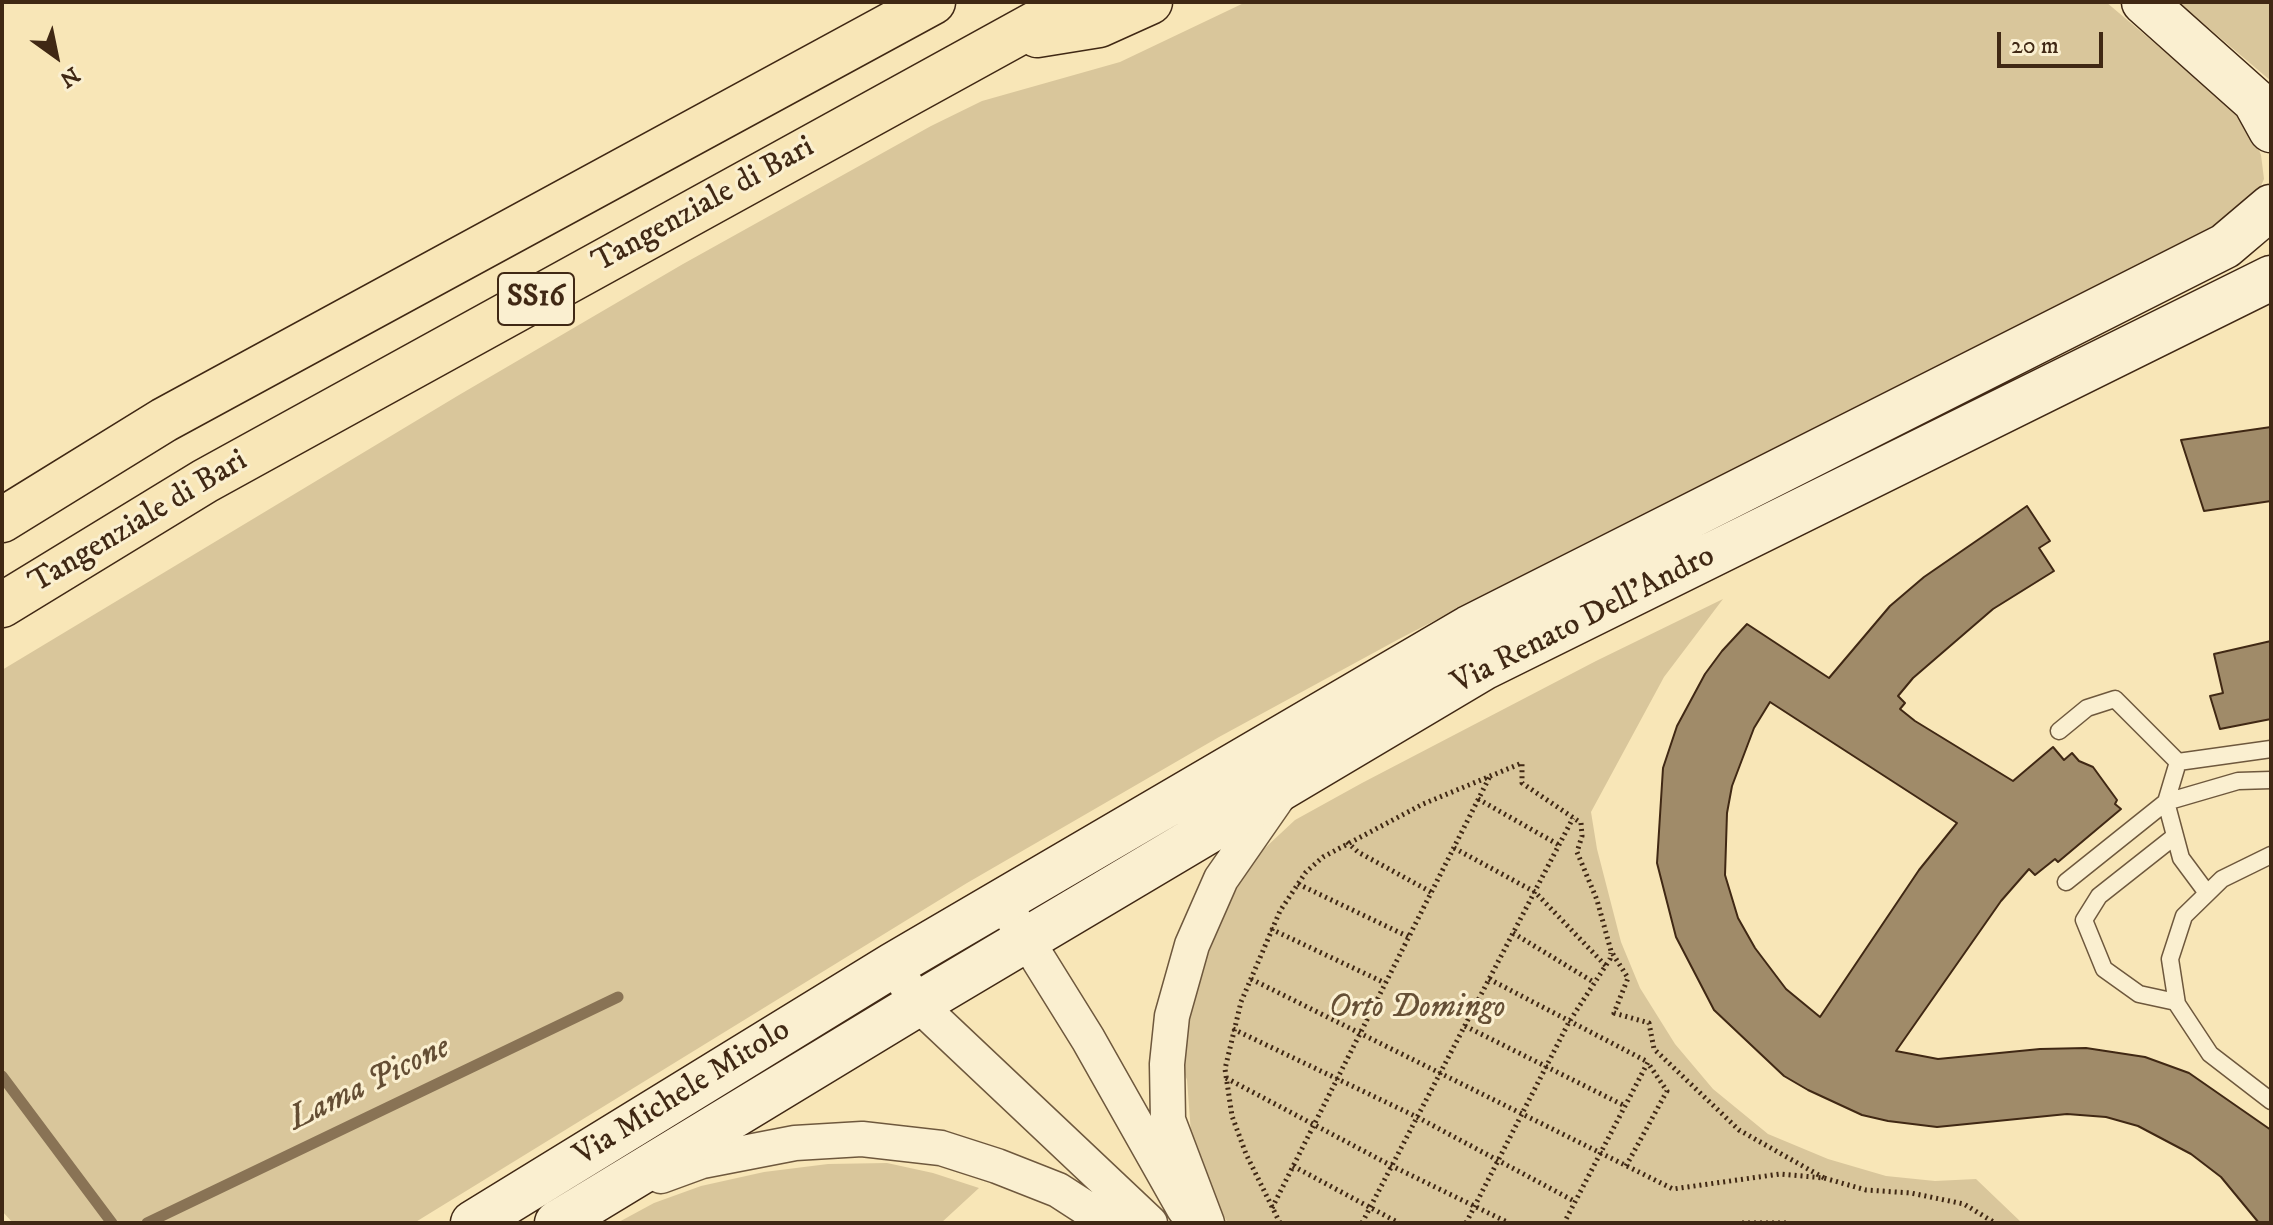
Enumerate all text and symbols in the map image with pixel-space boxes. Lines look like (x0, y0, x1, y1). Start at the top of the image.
north arrow (16, 16, 96, 96)
scale bar (2001, 16, 2107, 66)
text: 20 m (2011, 31, 2059, 61)
text: N (54, 60, 84, 93)
street label: Tangenziale di Bari (586, 129, 822, 283)
road number: SS16 (498, 273, 574, 325)
street label: Tangenziale di Bari (23, 443, 255, 603)
street label: Via Renato Dell'Andro (1446, 538, 1722, 704)
park label: Orto Domingo (1329, 990, 1505, 1028)
street label: Via Michele Mitolo (568, 1012, 798, 1176)
water label: Lama Picone (283, 1028, 457, 1142)

